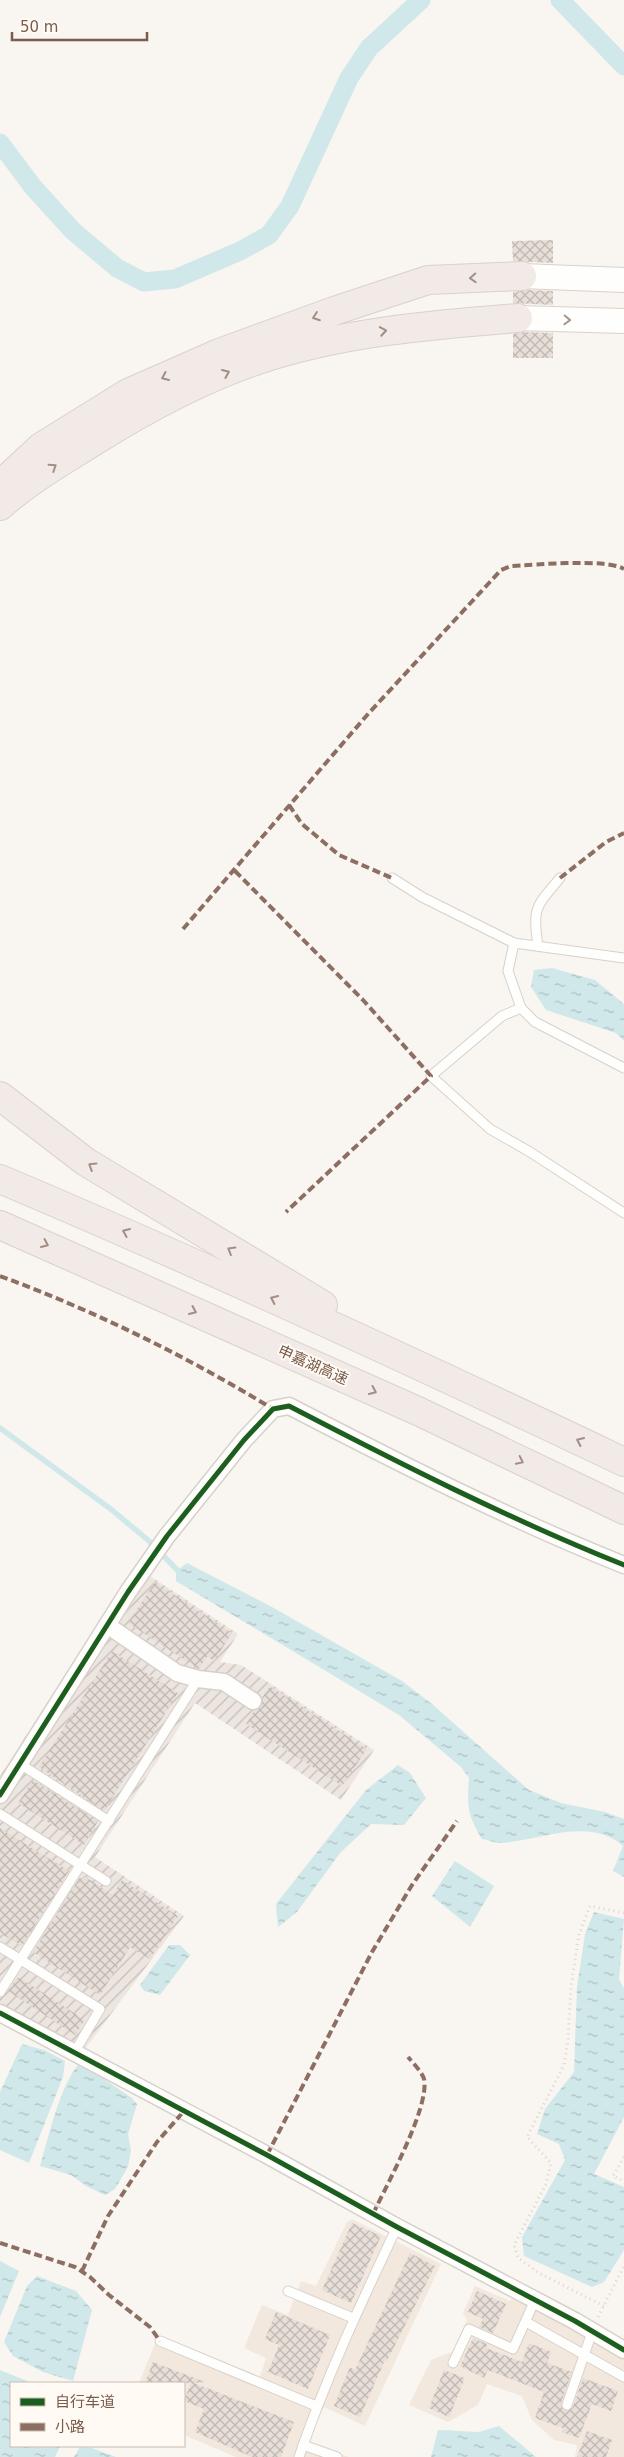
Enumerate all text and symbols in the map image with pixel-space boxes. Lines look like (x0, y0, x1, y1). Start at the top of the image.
scale bar (12, 10, 148, 42)
text: 50 m (20, 18, 58, 36)
one-way arrow (469, 273, 476, 283)
one-way arrow (313, 311, 321, 321)
one-way arrow (563, 314, 571, 325)
one-way arrow (379, 327, 387, 337)
one-way arrow (221, 369, 230, 380)
one-way arrow (161, 370, 170, 381)
one-way arrow (47, 464, 57, 473)
one-way arrow (88, 1162, 97, 1172)
one-way arrow (122, 1228, 131, 1238)
one-way arrow (40, 1238, 49, 1249)
one-way arrow (228, 1246, 237, 1256)
one-way arrow (270, 1294, 279, 1305)
one-way arrow (188, 1304, 197, 1315)
street label: 申嘉湖高速 (275, 1342, 351, 1388)
one-way arrow (368, 1385, 377, 1396)
one-way arrow (576, 1437, 585, 1447)
one-way arrow (515, 1454, 524, 1465)
legend (10, 2382, 185, 2447)
text: 自行车道 (55, 2393, 115, 2411)
text: 小路 (55, 2418, 85, 2436)

